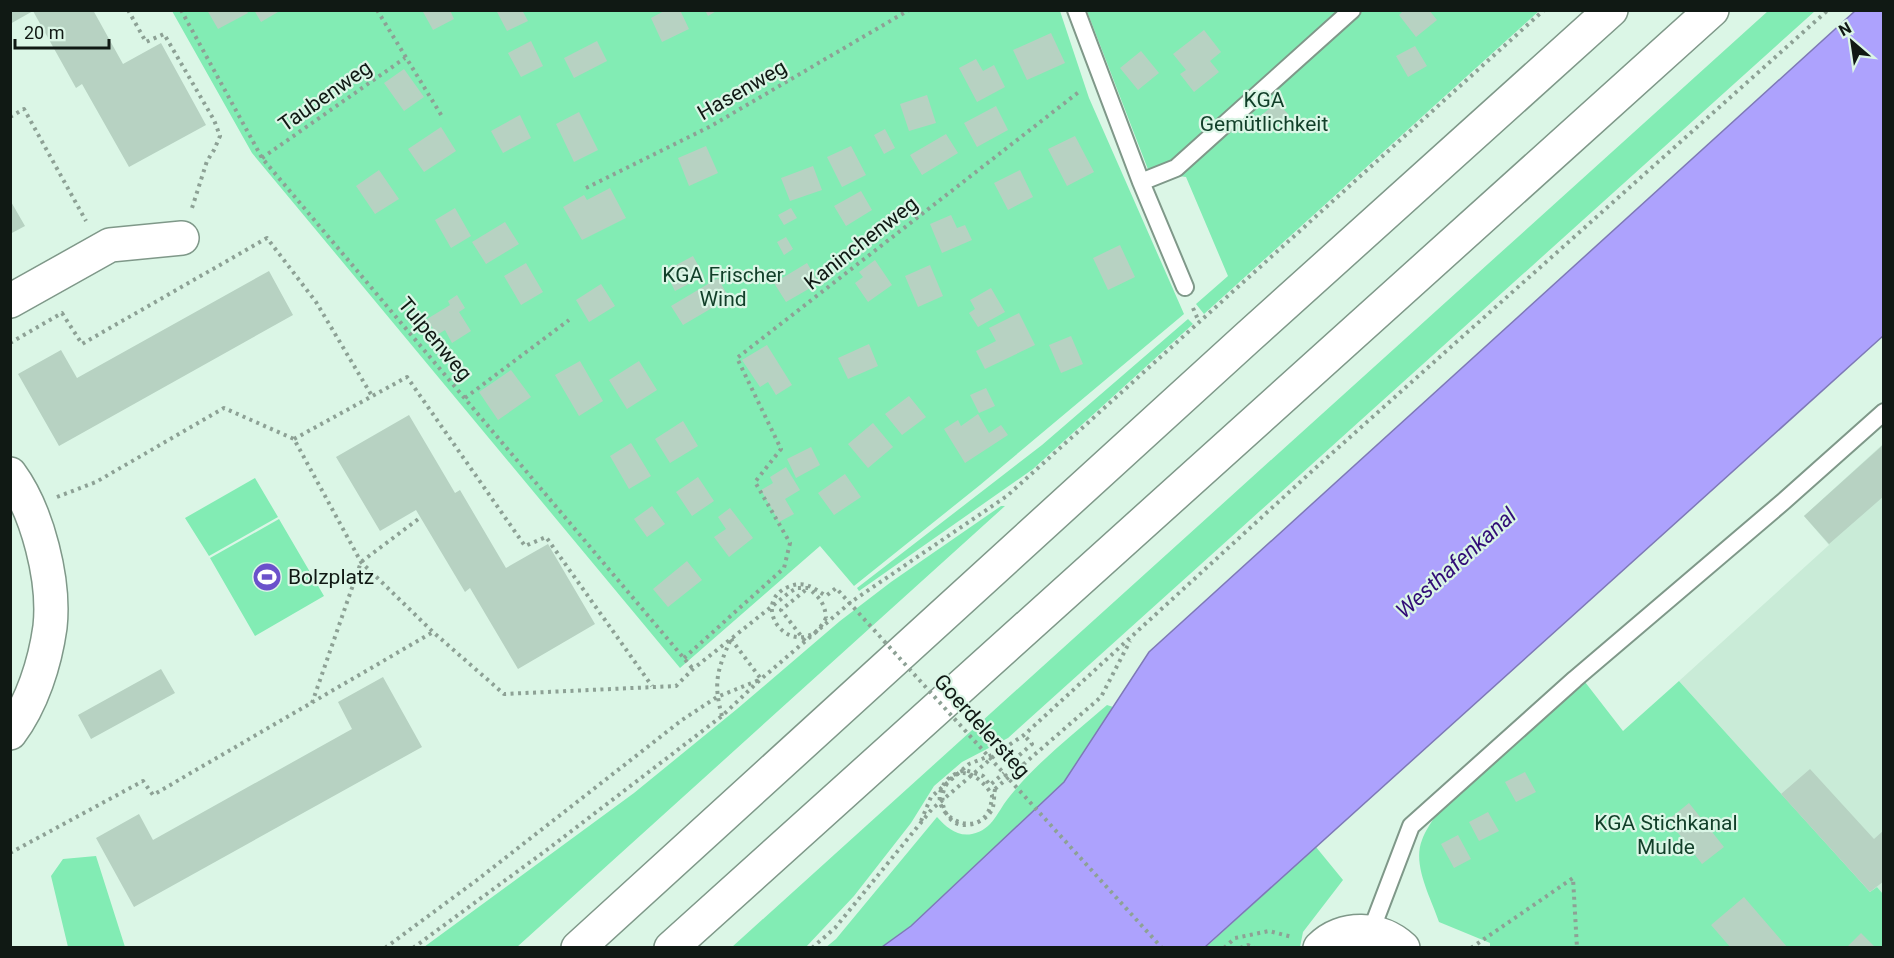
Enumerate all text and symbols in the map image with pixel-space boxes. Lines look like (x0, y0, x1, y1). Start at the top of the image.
scale bar (15, 12, 110, 50)
north arrow (1822, 12, 1882, 72)
text: N (1835, 18, 1855, 40)
text: 20 m (24, 22, 64, 43)
street label: Taubenweg (274, 55, 376, 137)
street label: Hasenweg (693, 55, 791, 125)
park label: KGA Gemütlichkeit (1200, 88, 1328, 136)
street label: Kaninchenweg (800, 191, 922, 295)
park label: KGA Frischer Wind (662, 263, 784, 311)
street label: Tulpenweg (393, 292, 477, 386)
water label: Westhafenkanal (1391, 502, 1522, 623)
sports icon: Bolzplatz (251, 561, 283, 593)
place label: Bolzplatz (288, 565, 374, 589)
street label: Goerdelersteg (929, 669, 1035, 783)
park label: KGA Stichkanal Mulde (1594, 811, 1738, 859)

